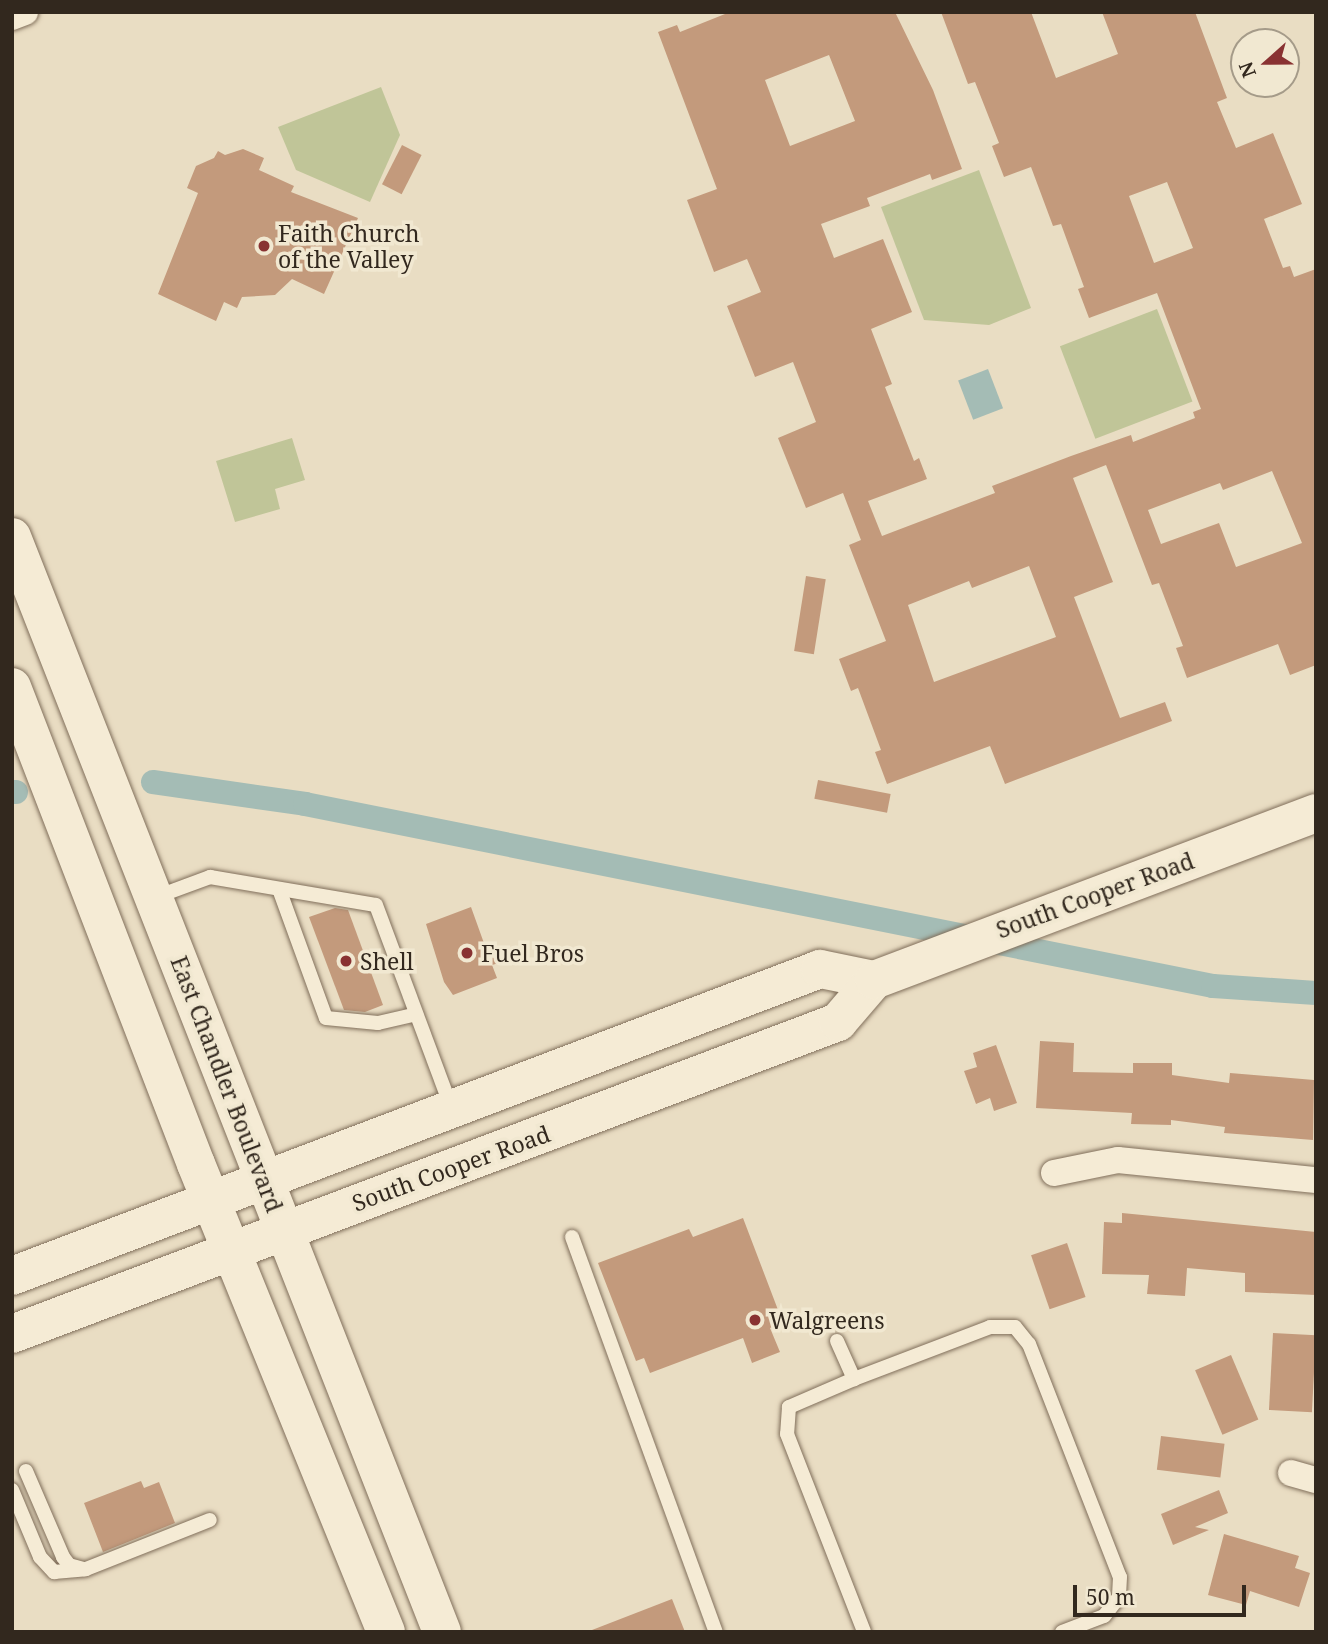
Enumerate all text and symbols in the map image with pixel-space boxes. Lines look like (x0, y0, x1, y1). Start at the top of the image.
north arrow (1230, 28, 1300, 98)
text: N (1232, 58, 1262, 81)
place label: Faith Church of the Valley (278, 219, 420, 273)
marker: Faith Church of the Valley (256, 238, 272, 254)
street label: South Cooper Road (992, 846, 1198, 944)
place label: Fuel Bros (481, 939, 584, 967)
marker: Fuel Bros (459, 945, 475, 961)
place label: Shell (360, 947, 414, 975)
street label: East Chandler Boulevard (165, 952, 289, 1216)
marker: Shell (338, 953, 354, 969)
street label: South Cooper Road (348, 1119, 554, 1217)
place label: Walgreens (769, 1306, 885, 1334)
marker: Walgreens (747, 1312, 763, 1328)
scale bar (1076, 1570, 1249, 1614)
text: 50 m (1086, 1583, 1135, 1611)

